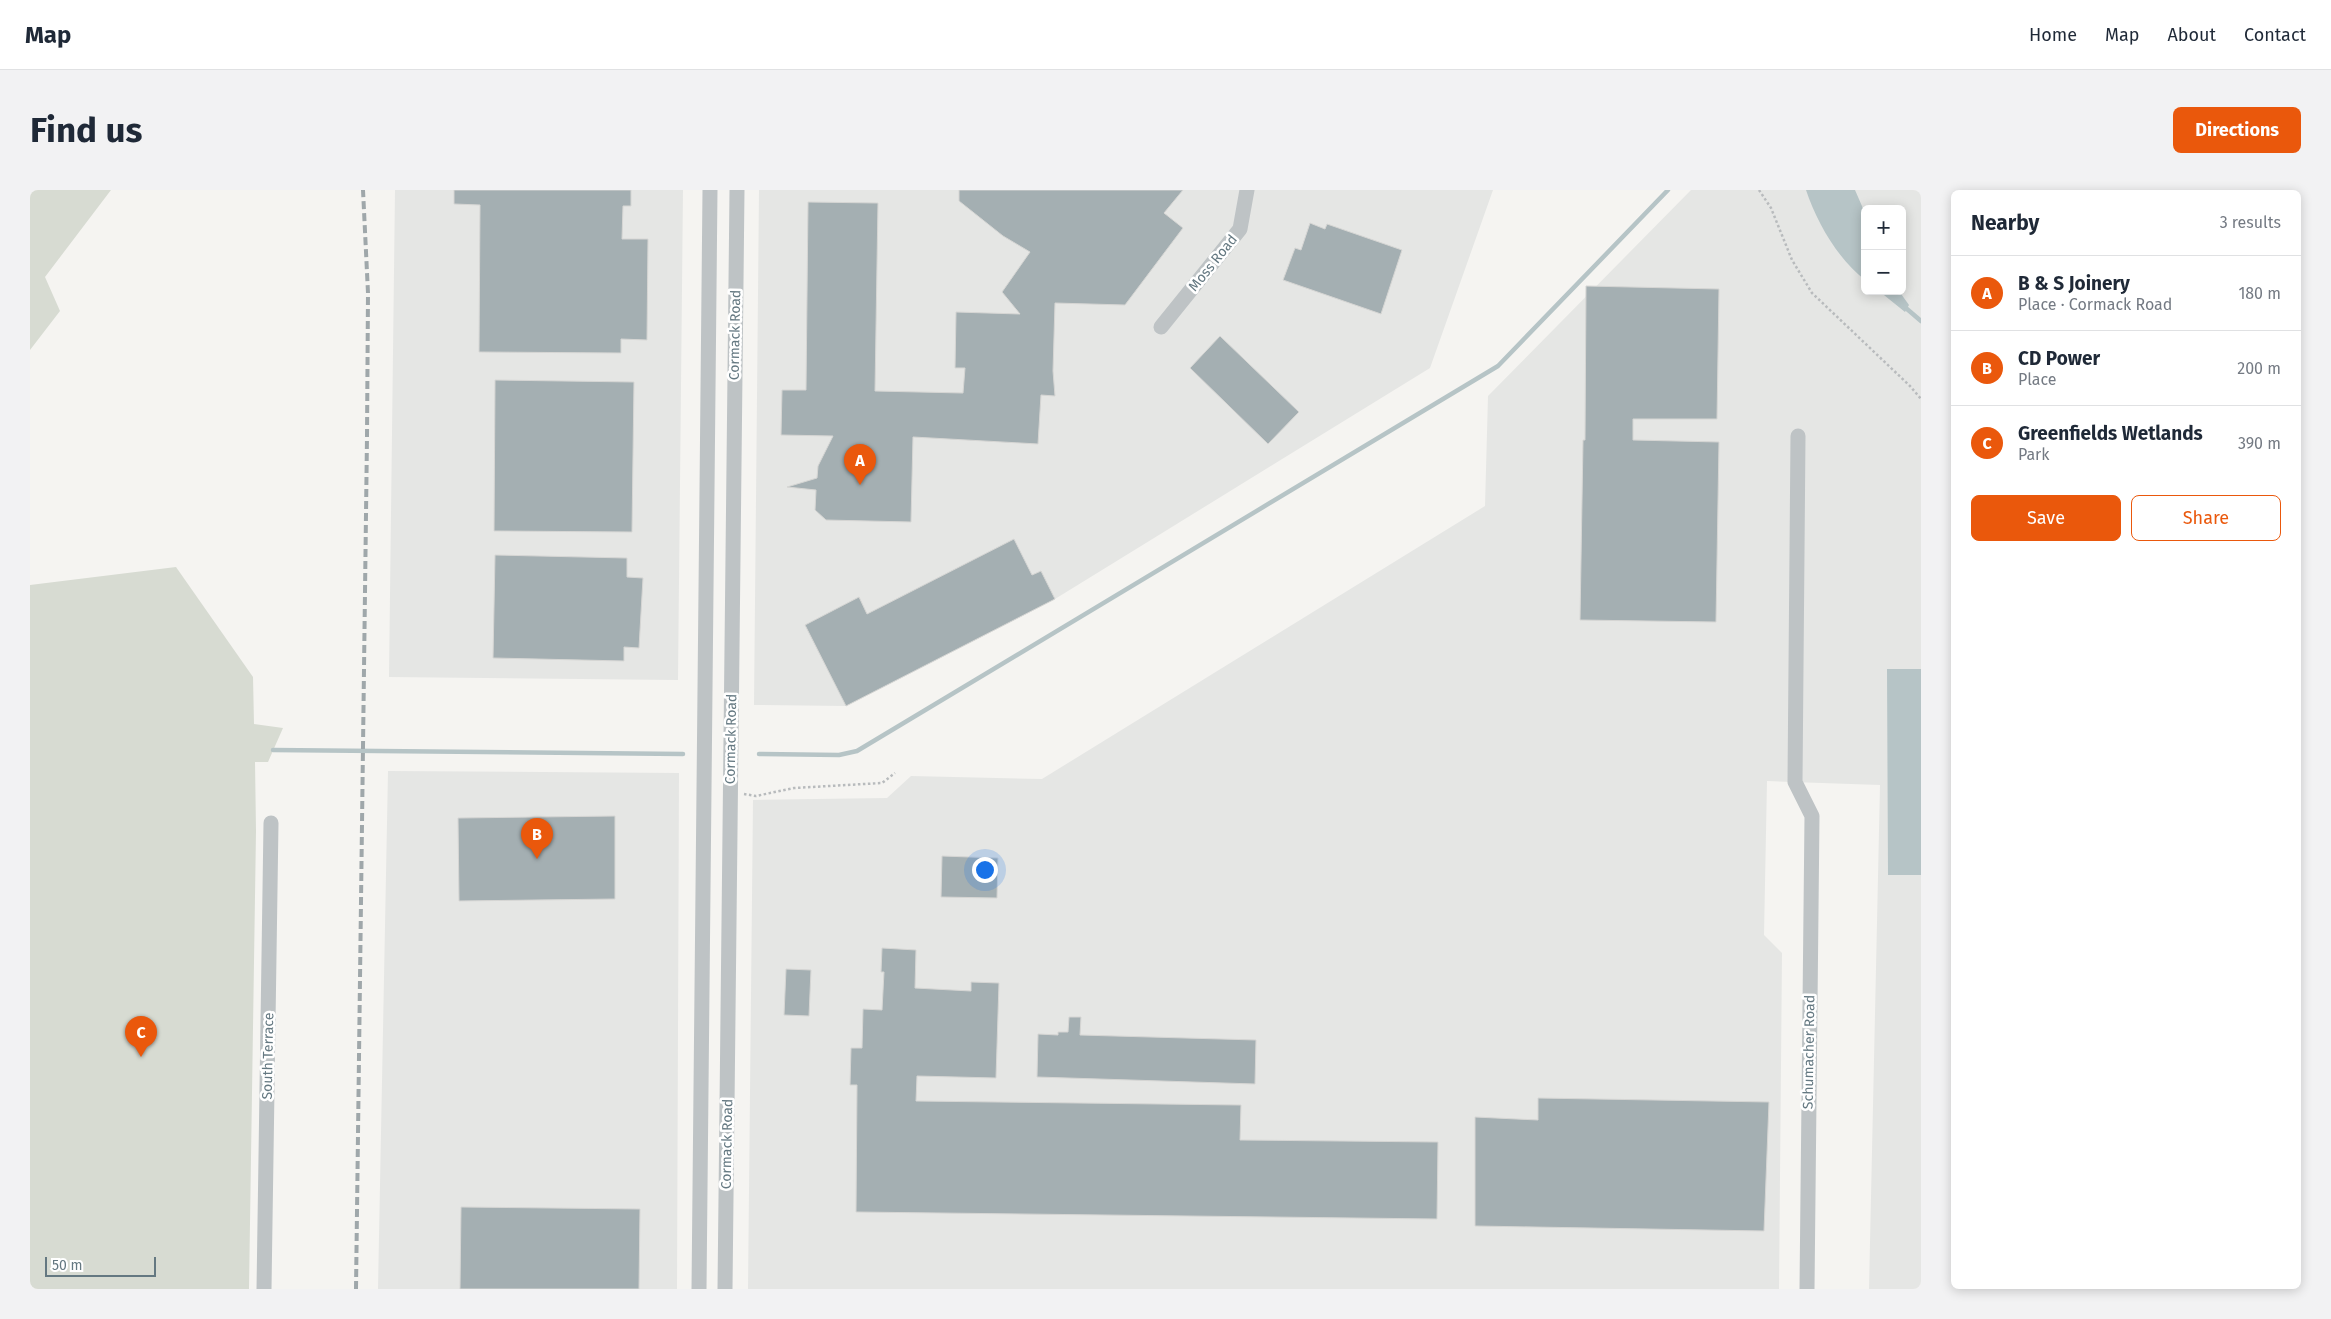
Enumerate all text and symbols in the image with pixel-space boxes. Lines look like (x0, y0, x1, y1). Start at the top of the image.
text: Map (25, 21, 71, 49)
text: Home (2029, 24, 2077, 46)
text: Map (2105, 24, 2139, 46)
text: About (2167, 24, 2216, 46)
text: Contact (2244, 24, 2306, 46)
button: Directions (2173, 107, 2301, 153)
text: Find us (30, 109, 142, 151)
map controls (1861, 205, 1906, 295)
button: + (1861, 205, 1906, 250)
text: Nearby (1971, 210, 2039, 236)
text: 3 results (2220, 213, 2281, 232)
street label: Moss Road (1185, 231, 1241, 295)
button: − (1861, 250, 1906, 295)
text: B & S Joinery (2018, 272, 2130, 295)
text: A (1982, 284, 1992, 303)
text: 180 m (2238, 284, 2281, 303)
street label: Cormack Road (726, 290, 744, 380)
text: Place · Cormack Road (2018, 295, 2172, 314)
text: CD Power (2018, 347, 2100, 370)
text: B (1982, 359, 1992, 378)
text: 200 m (2237, 359, 2281, 378)
text: Place (2018, 370, 2057, 389)
text: Greenfields Wetlands (2018, 422, 2203, 445)
text: C (1982, 434, 1992, 453)
text: 390 m (2238, 434, 2281, 453)
pin: A (844, 444, 876, 485)
text: Park (2018, 445, 2050, 464)
button: Save (1971, 495, 2121, 541)
button: Share (2131, 495, 2281, 541)
street label: Cormack Road (722, 694, 740, 784)
pin: B (521, 818, 553, 859)
your location (972, 857, 998, 883)
street label: Schumacher Road (1800, 995, 1818, 1109)
street label: South Terrace (259, 1012, 277, 1100)
pin: C (125, 1016, 157, 1057)
street label: Cormack Road (718, 1099, 736, 1189)
scale bar (45, 1254, 156, 1277)
text: 50 m (52, 1257, 83, 1274)

